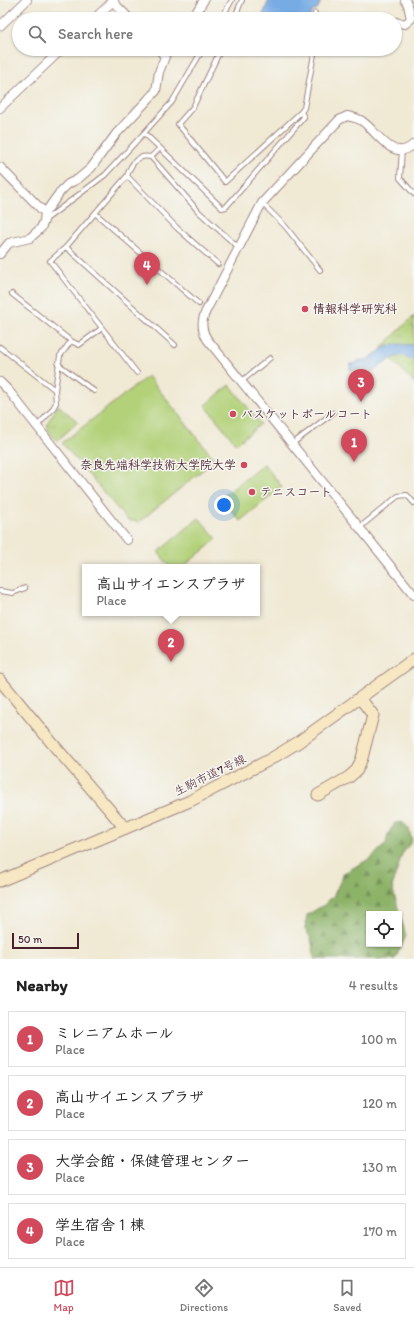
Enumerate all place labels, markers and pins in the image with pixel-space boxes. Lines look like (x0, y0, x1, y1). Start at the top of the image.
pin: 4 (134, 252, 160, 285)
place label: 情報科学研究科 (313, 302, 397, 316)
marker: 情報科学研究科 (300, 304, 310, 314)
pin: 3 (348, 369, 374, 402)
place label: バスケットボールコート (241, 407, 373, 421)
marker: バスケットボールコート (228, 409, 238, 419)
pin: 1 (341, 429, 367, 462)
place label: 奈良先端科学技術大学院大学 (80, 458, 236, 472)
marker: 奈良先端科学技術大学院大学 (239, 460, 249, 470)
place label: テニスコート (260, 485, 332, 499)
marker: テニスコート (247, 487, 257, 497)
pin: 2 (158, 629, 184, 662)

